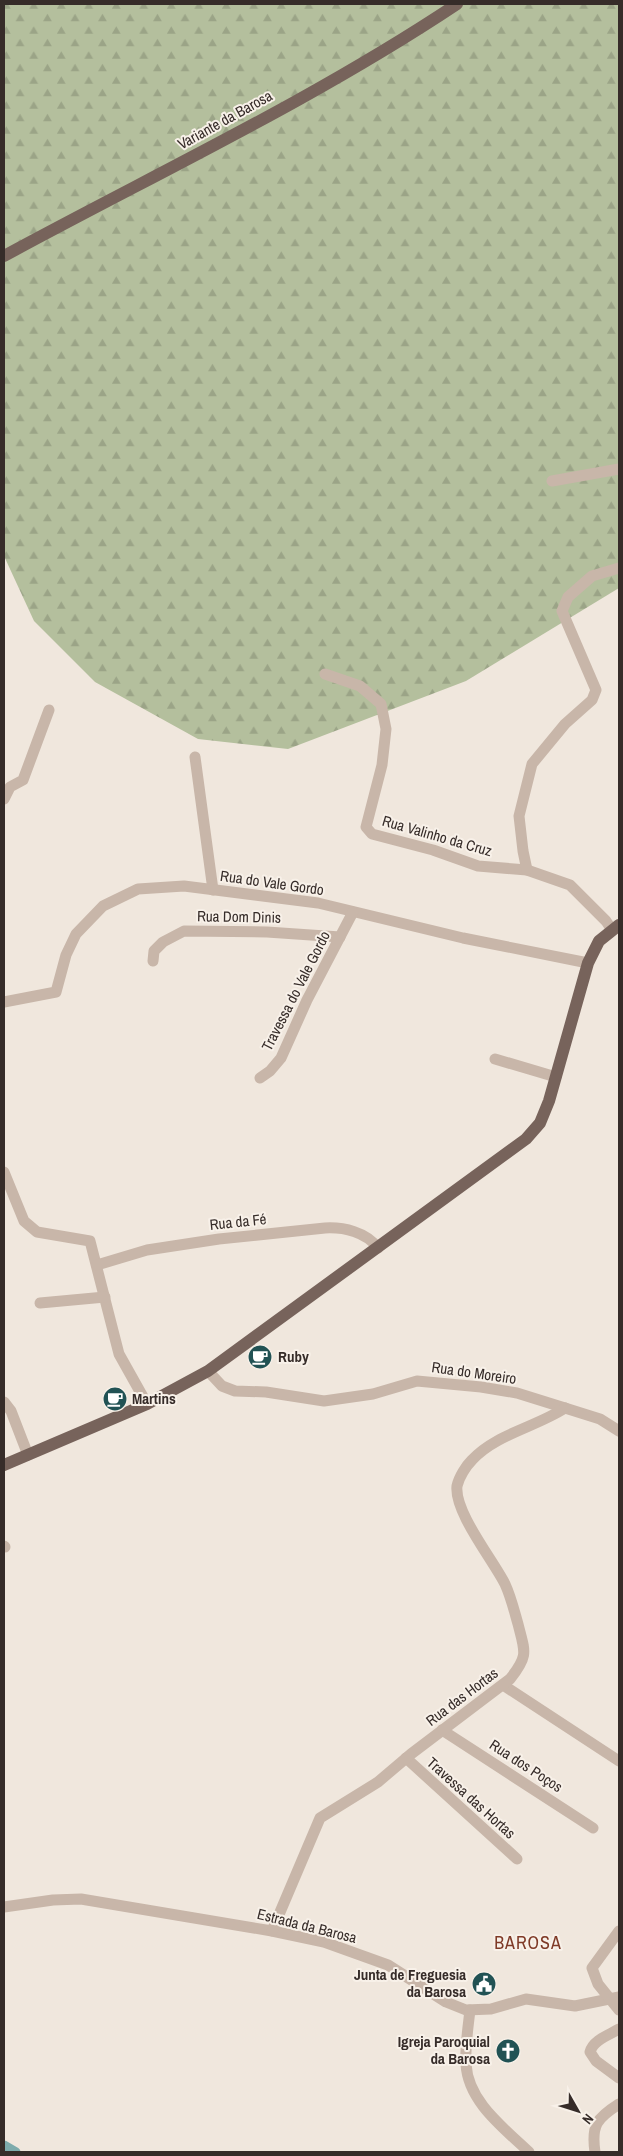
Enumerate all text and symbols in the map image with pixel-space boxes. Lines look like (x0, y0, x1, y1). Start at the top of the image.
street label: Variante da Barosa (174, 85, 276, 154)
street label: Rua Valinho da Cruz (380, 810, 494, 861)
street label: Rua do Vale Gordo (219, 865, 325, 900)
street label: Rua Dom Dinis (197, 905, 281, 928)
street label: Travessa do Vale Gordo (256, 927, 335, 1054)
street label: Rua da Fé (209, 1208, 267, 1235)
cafe icon: Ruby (247, 1344, 273, 1370)
place label: Ruby (278, 1346, 309, 1367)
street label: Rua do Moreiro (430, 1356, 518, 1389)
cafe icon: Martins (102, 1386, 128, 1412)
place label: Martins (132, 1388, 176, 1409)
street label: Rua das Hortas (421, 1662, 502, 1731)
street label: Rua dos Poços (486, 1734, 567, 1797)
street label: Travessa das Hortas (422, 1752, 520, 1843)
street label: Estrada da Barosa (255, 1903, 359, 1948)
district label: BAROSA (494, 1930, 562, 1955)
place label: Junta de Freguesia da Barosa (354, 1964, 466, 2002)
public building icon: Junta de Freguesia da Barosa (471, 1971, 497, 1997)
place label: Igreja Paroquial da Barosa (398, 2031, 490, 2069)
church icon: Igreja Paroquial da Barosa (495, 2038, 521, 2064)
north arrow (553, 2086, 603, 2136)
text: N (578, 2110, 598, 2128)

